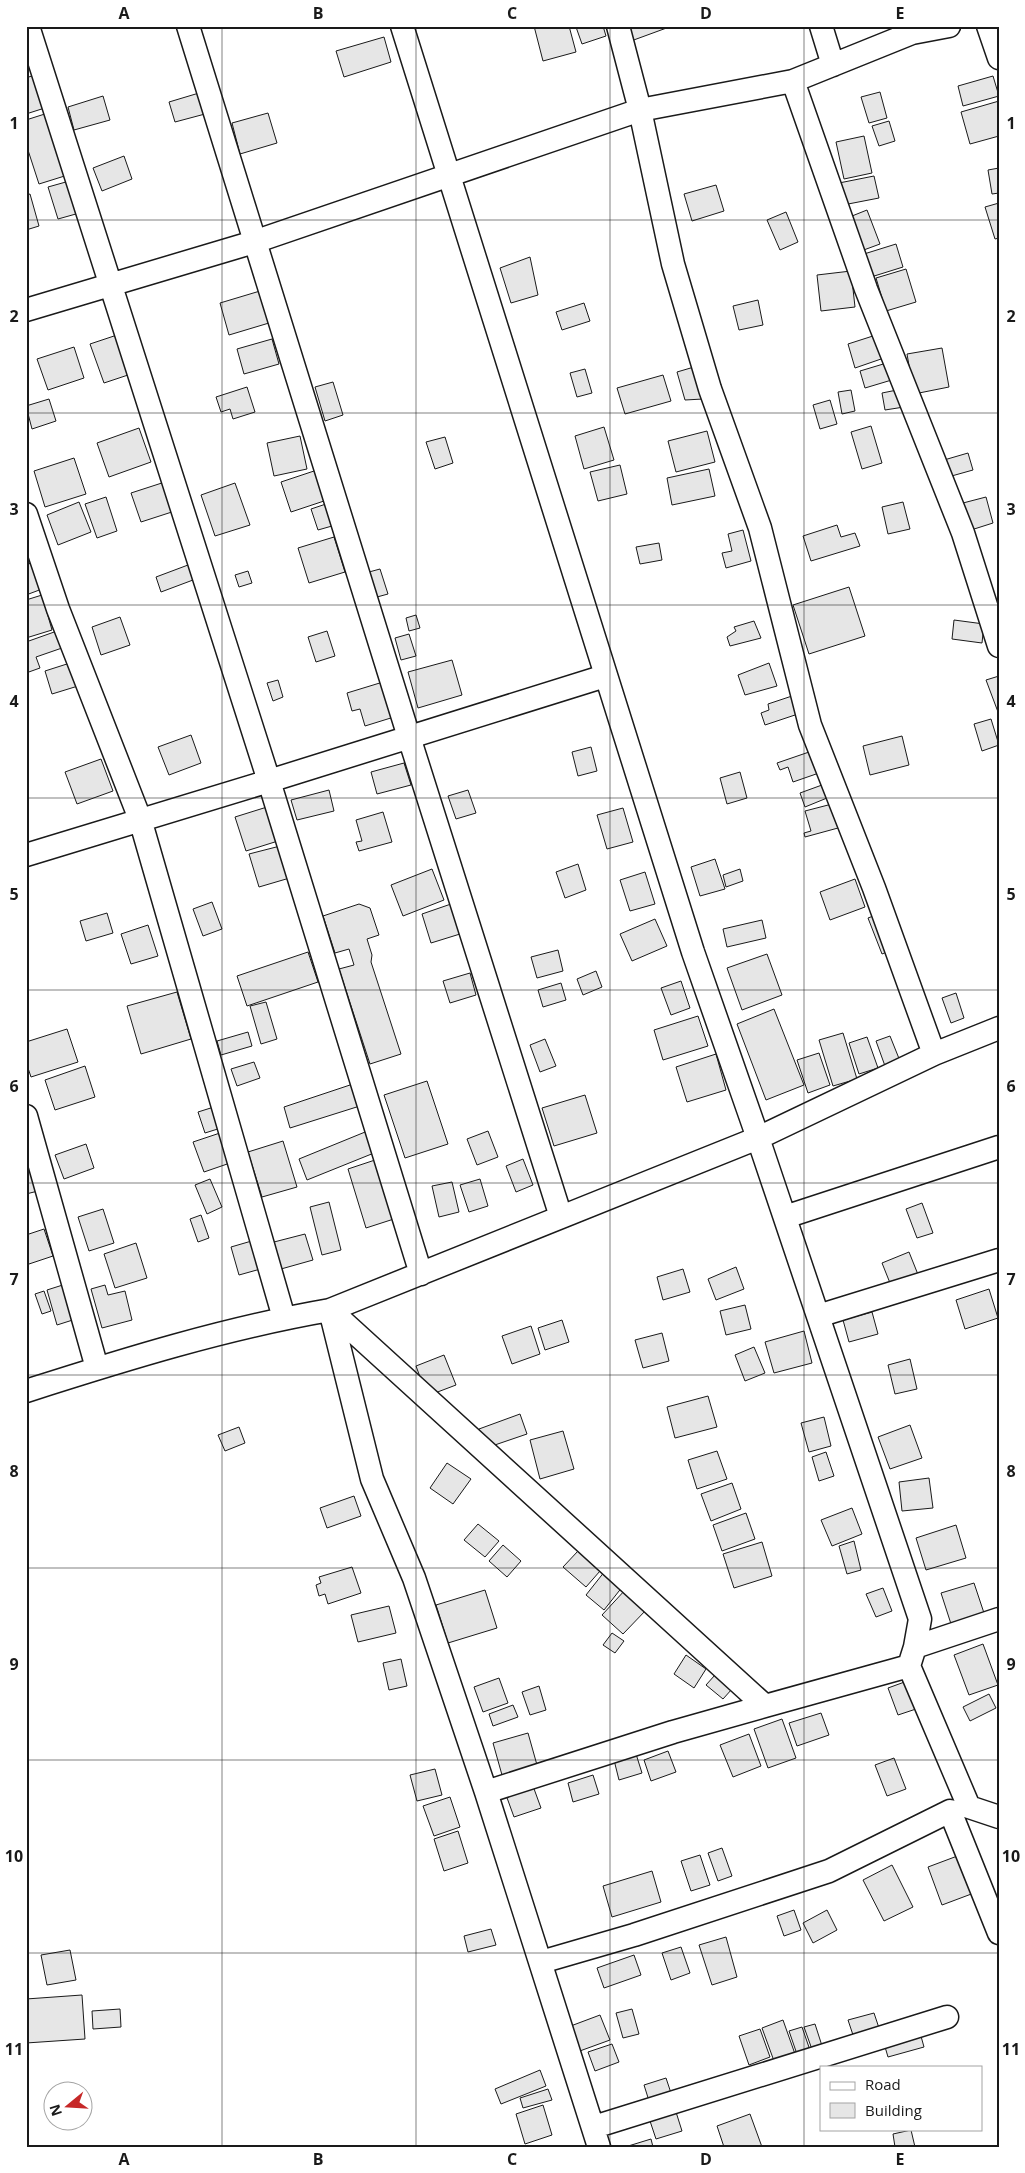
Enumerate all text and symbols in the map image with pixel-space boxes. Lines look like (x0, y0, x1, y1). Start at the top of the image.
text: A (118, 2, 130, 24)
text: B (313, 2, 323, 24)
text: C (507, 2, 517, 24)
text: D (700, 2, 712, 24)
text: E (896, 2, 905, 24)
text: 1 (9, 112, 19, 134)
text: 1 (1006, 112, 1016, 134)
text: 2 (9, 305, 19, 327)
text: 2 (1006, 305, 1016, 327)
text: 3 (9, 498, 19, 520)
text: 3 (1006, 498, 1016, 520)
text: 4 (9, 690, 19, 712)
text: 4 (1006, 690, 1016, 712)
text: 5 (9, 883, 19, 905)
text: 5 (1006, 883, 1016, 905)
text: 6 (9, 1075, 19, 1097)
text: 6 (1006, 1075, 1016, 1097)
text: 7 (9, 1268, 19, 1290)
text: 7 (1006, 1268, 1016, 1290)
text: 8 (9, 1460, 19, 1482)
text: 8 (1006, 1460, 1016, 1482)
text: 9 (9, 1653, 19, 1675)
text: 9 (1006, 1653, 1016, 1675)
text: 10 (5, 1845, 23, 1867)
text: 10 (1002, 1845, 1020, 1867)
text: 11 (5, 2038, 23, 2060)
text: 11 (1002, 2038, 1020, 2060)
legend (820, 2066, 982, 2130)
text: Road (865, 2074, 901, 2094)
north arrow (42, 2080, 92, 2130)
text: Building (865, 2100, 922, 2120)
text: N (44, 2102, 66, 2119)
text: A (118, 2148, 130, 2170)
text: B (313, 2148, 323, 2170)
text: C (507, 2148, 517, 2170)
text: D (700, 2148, 712, 2170)
text: E (896, 2148, 905, 2170)

